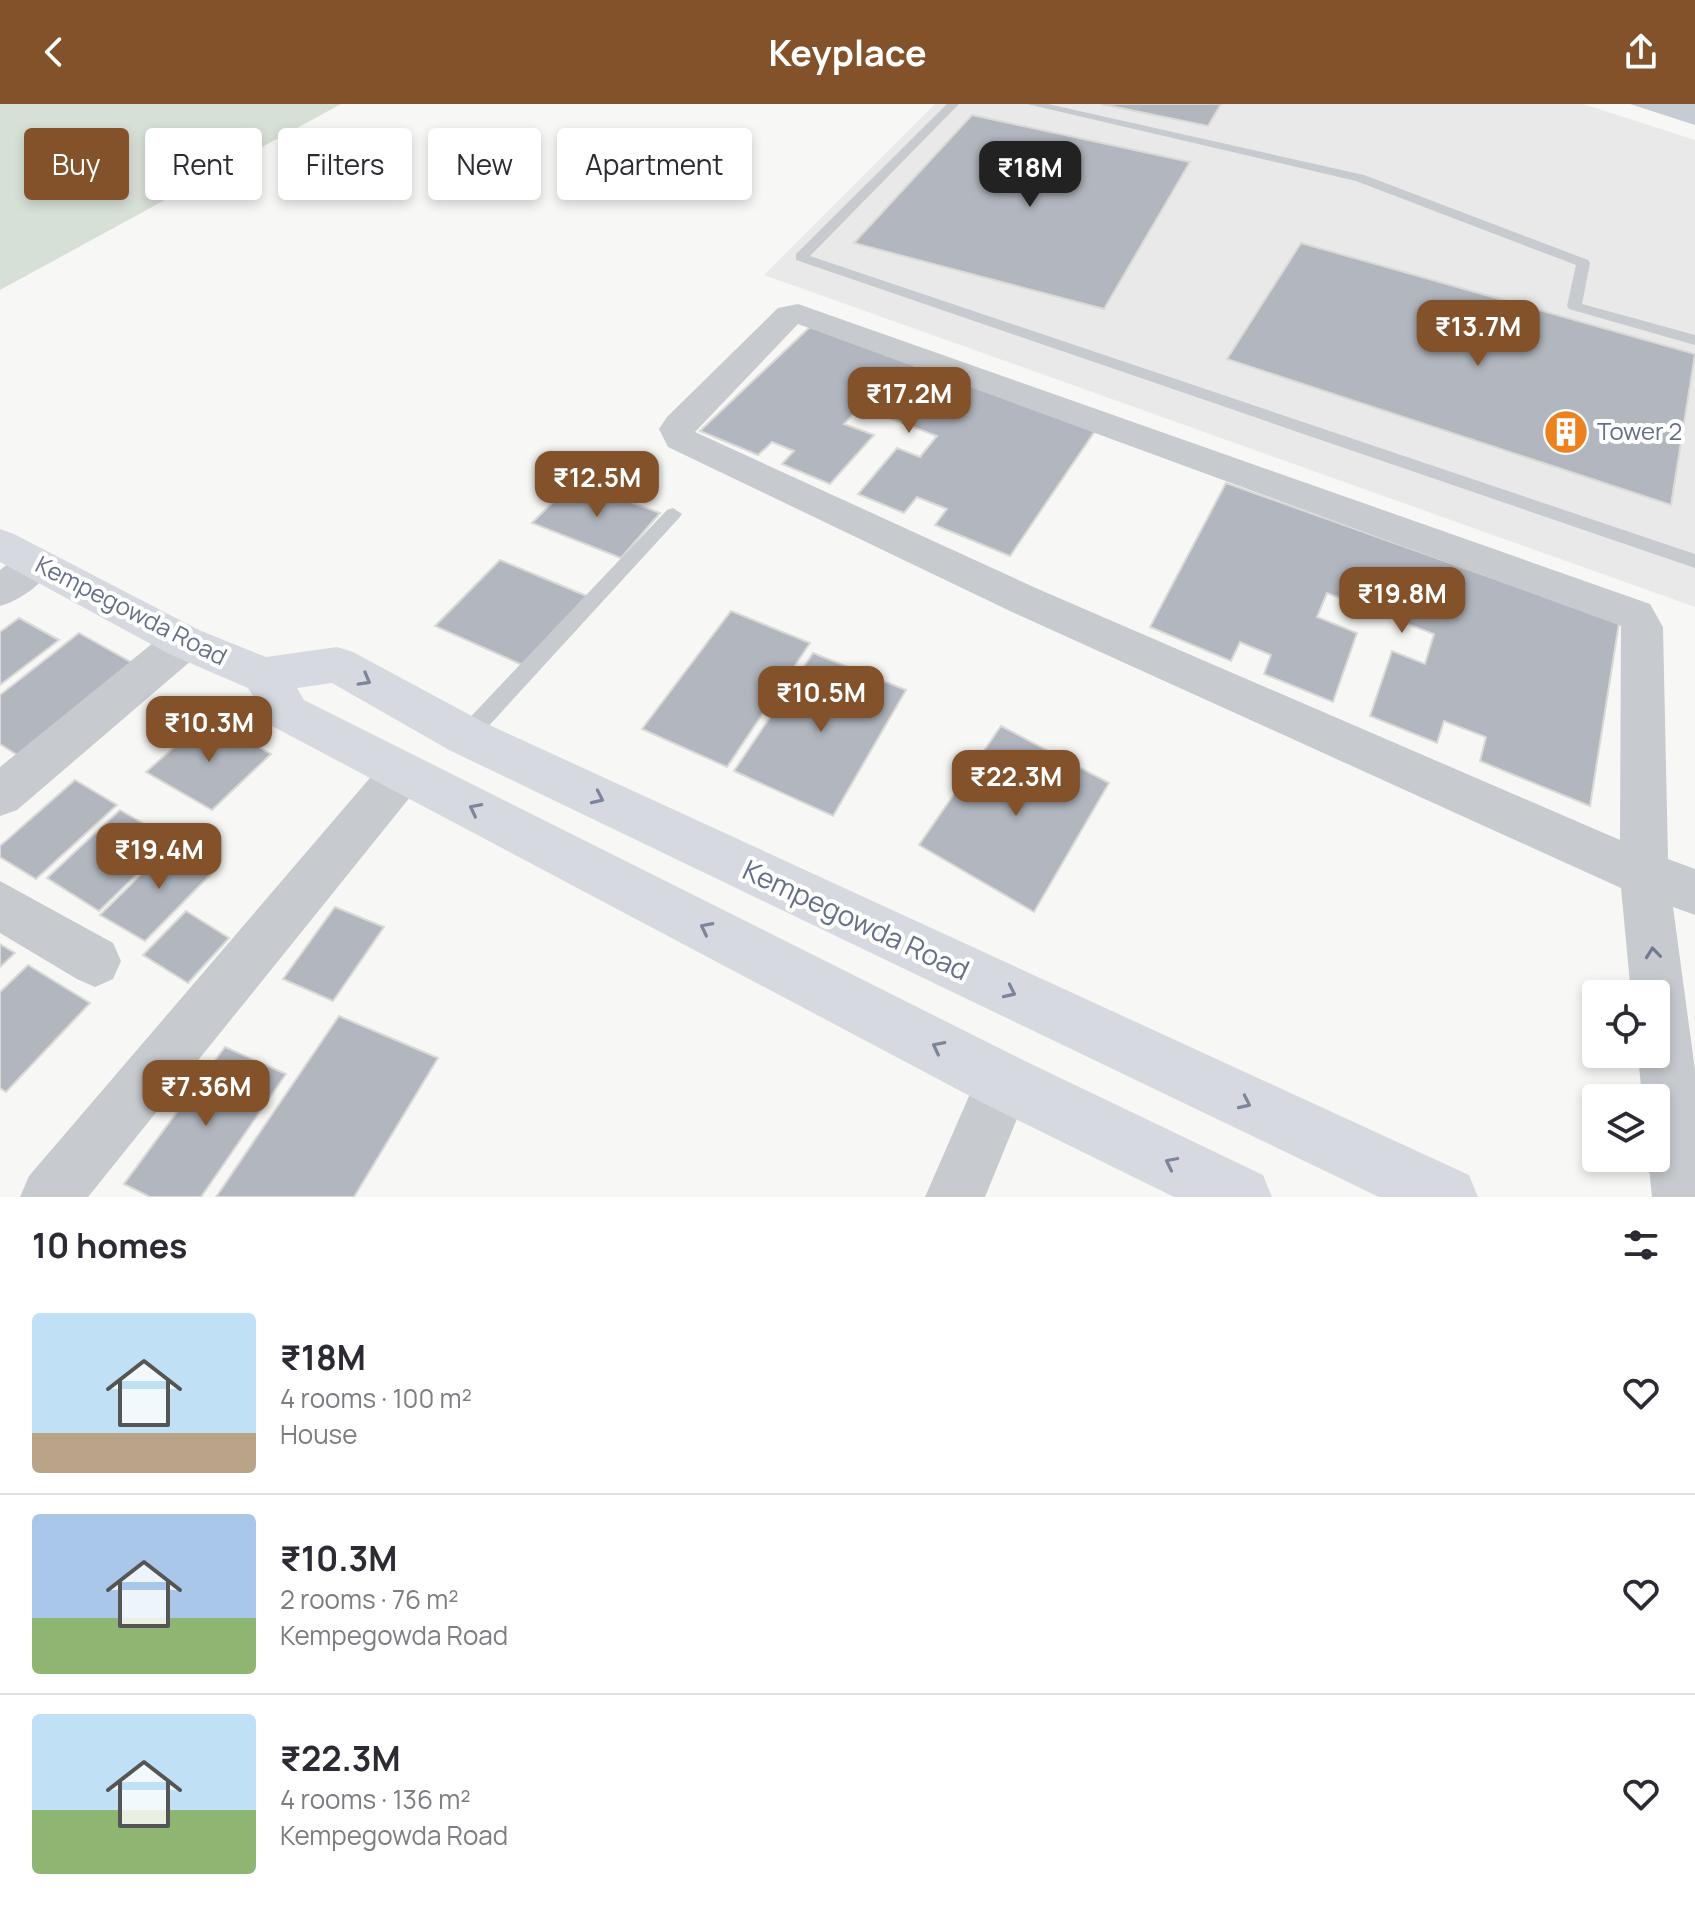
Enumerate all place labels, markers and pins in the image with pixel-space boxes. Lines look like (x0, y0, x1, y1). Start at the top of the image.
pin: ₹18M (983, 141, 1077, 209)
pin: ₹13.7M (1413, 300, 1543, 368)
pin: ₹17.2M (844, 367, 974, 435)
building icon: Tower 2 (1542, 408, 1590, 456)
place label: Tower 2 (1597, 414, 1682, 447)
pin: ₹12.5M (532, 451, 662, 519)
pin: ₹19.8M (1337, 567, 1467, 635)
pin: ₹10.5M (756, 666, 886, 734)
pin: ₹10.3M (144, 696, 274, 764)
pin: ₹22.3M (951, 750, 1081, 818)
pin: ₹19.4M (94, 823, 224, 891)
pin: ₹7.36M (141, 1060, 271, 1128)

